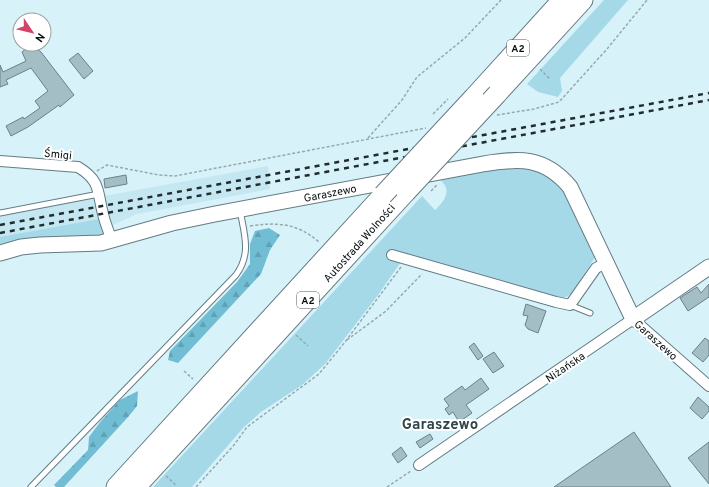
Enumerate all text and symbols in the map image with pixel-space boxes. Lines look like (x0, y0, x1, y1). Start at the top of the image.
north arrow (12, 12, 52, 52)
text: N (31, 30, 47, 44)
road number: A2 (507, 40, 529, 56)
street label: Śmigi (44, 146, 72, 163)
street label: Garaszewo (303, 182, 358, 206)
street label: Autostrada Wolności (321, 202, 399, 286)
road number: A2 (297, 292, 319, 308)
street label: Garaszewo (631, 318, 680, 364)
street label: Niżańska (543, 349, 588, 386)
district label: Garaszewo (402, 416, 478, 435)

